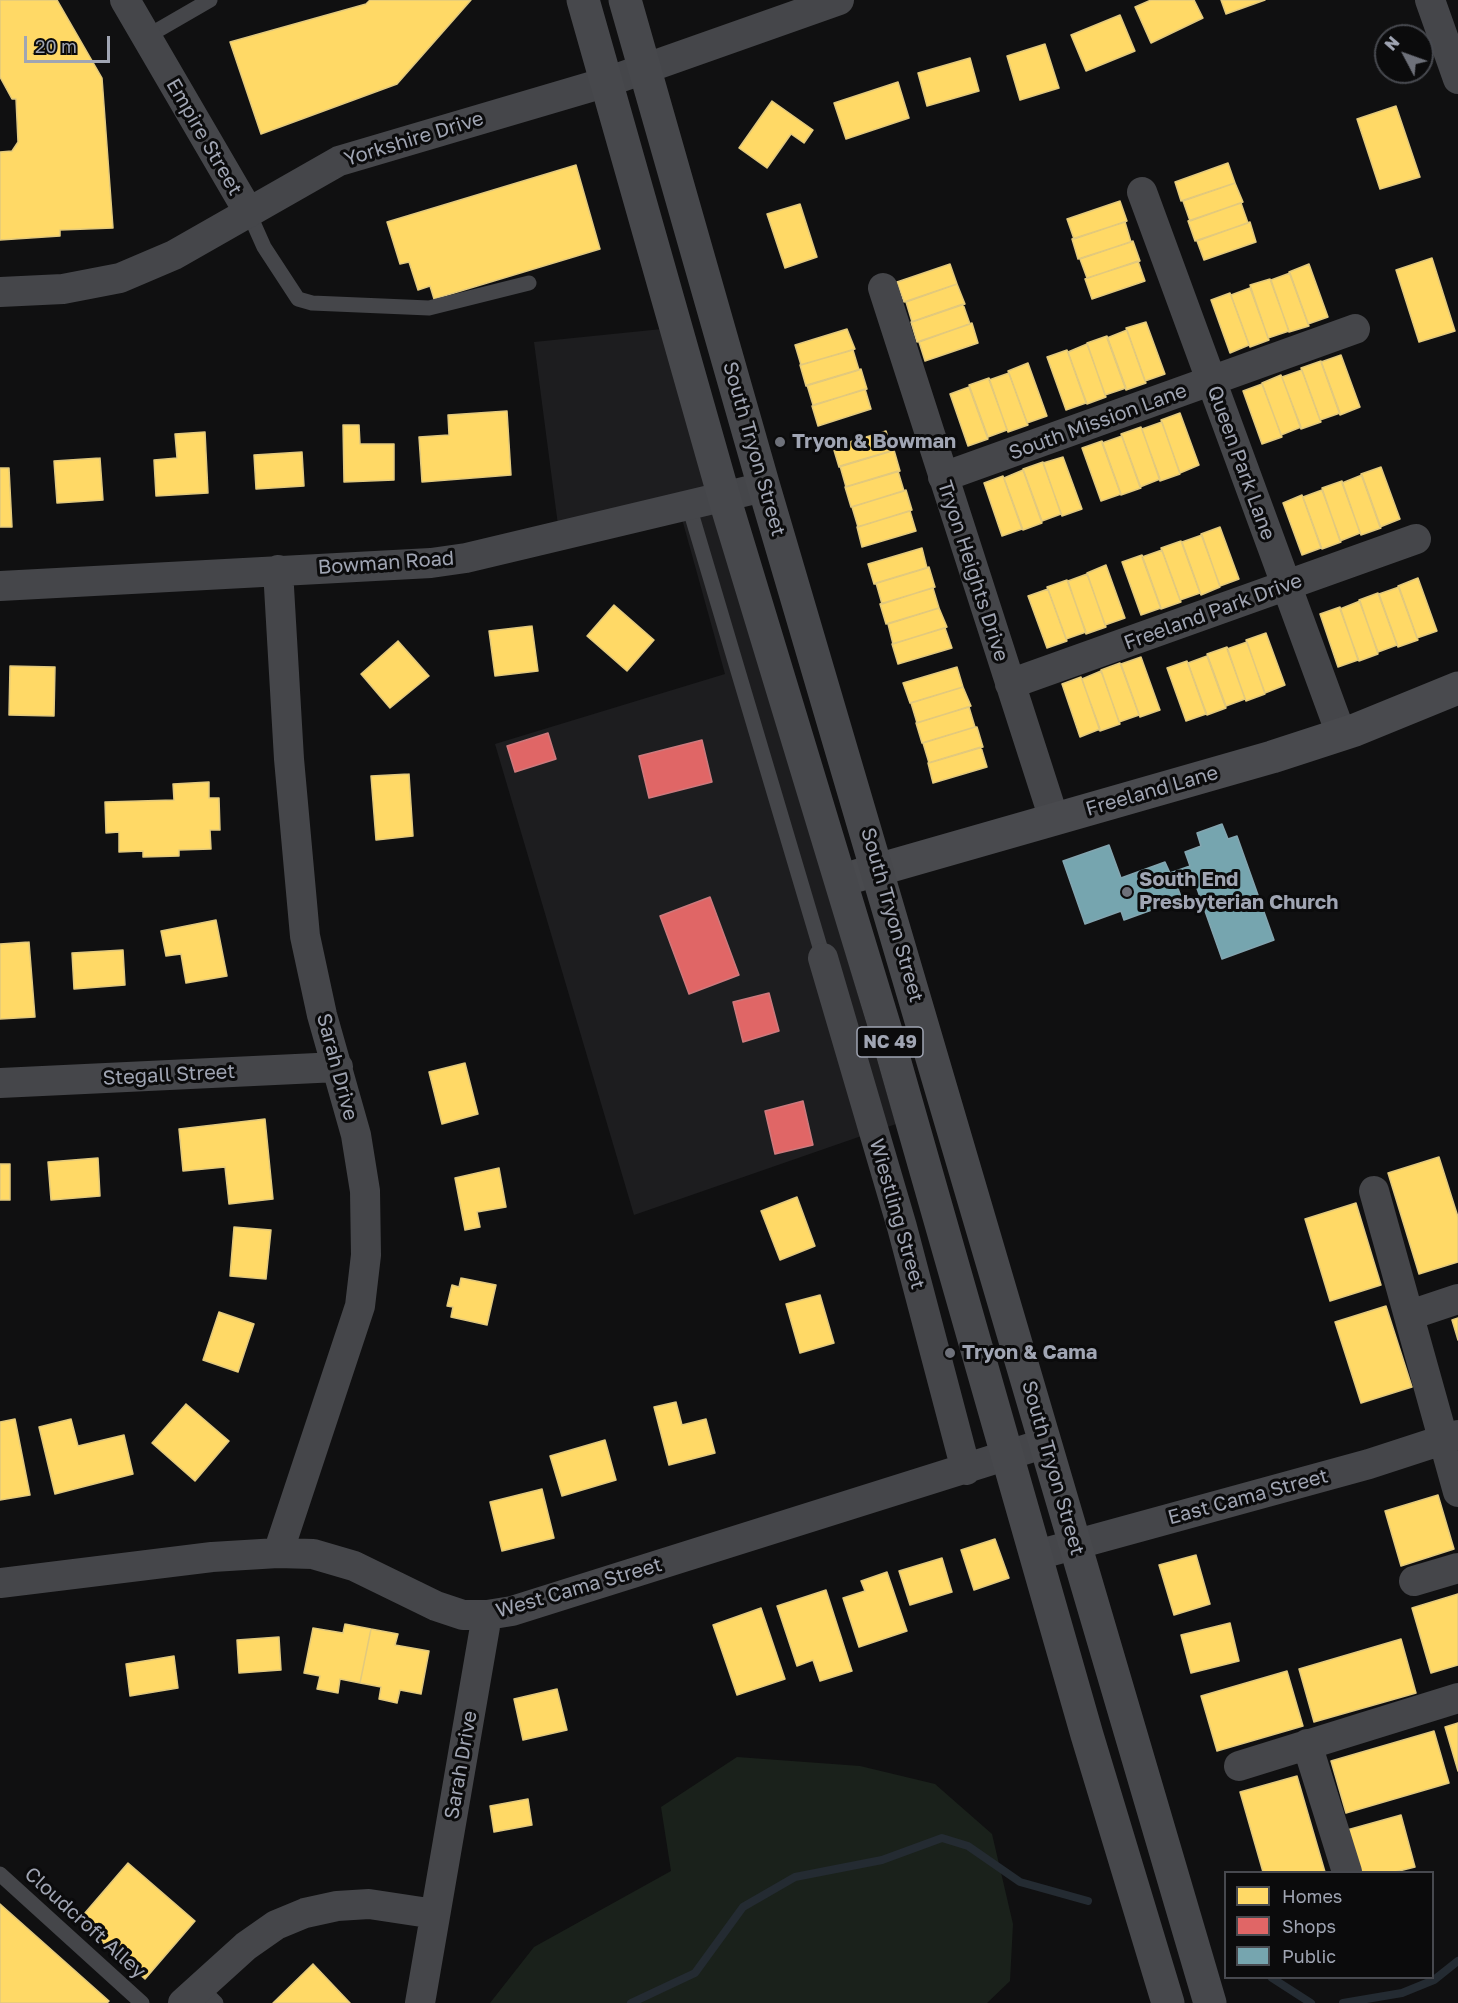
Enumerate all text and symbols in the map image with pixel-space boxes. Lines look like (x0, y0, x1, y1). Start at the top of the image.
scale bar (27, 24, 112, 62)
north arrow (1374, 24, 1434, 84)
text: N (1380, 32, 1403, 55)
text: 20 m (35, 35, 77, 57)
street label: Empire Street (161, 74, 247, 200)
street label: Yorkshire Drive (341, 106, 487, 172)
street label: South Tryon Street (718, 359, 790, 539)
street label: South Mission Lane (1006, 379, 1190, 465)
street label: Queen Park Lane (1202, 383, 1280, 543)
place label: Tryon & Bowman (792, 430, 956, 454)
marker: Tryon & Bowman (773, 435, 787, 449)
street label: Tryon Heights Drive (932, 478, 1014, 664)
street label: Bowman Road (317, 546, 455, 580)
street label: Freeland Park Drive (1121, 569, 1305, 655)
street label: Freeland Lane (1083, 761, 1221, 821)
street label: South Tryon Street (856, 825, 928, 1005)
place label: South End Presbyterian Church (1139, 868, 1338, 915)
marker: South End Presbyterian Church (1120, 885, 1134, 899)
street label: Sarah Drive (311, 1011, 363, 1123)
road number: NC 49 (857, 1027, 923, 1057)
street label: Stegall Street (102, 1060, 236, 1090)
street label: Wiestling Street (864, 1136, 930, 1292)
place label: Tryon & Cama (962, 1341, 1097, 1365)
marker: Tryon & Cama (943, 1346, 957, 1360)
street label: South Tryon Street (1017, 1378, 1089, 1558)
street label: East Cama Street (1165, 1464, 1331, 1530)
street label: West Cama Street (493, 1553, 665, 1623)
street label: Sarah Drive (440, 1709, 482, 1821)
street label: Cloudcroft Alley (19, 1862, 151, 1984)
legend (1224, 1871, 1434, 1979)
text: Homes (1282, 1885, 1342, 1907)
text: Shops (1282, 1915, 1336, 1937)
text: Public (1282, 1945, 1336, 1967)

